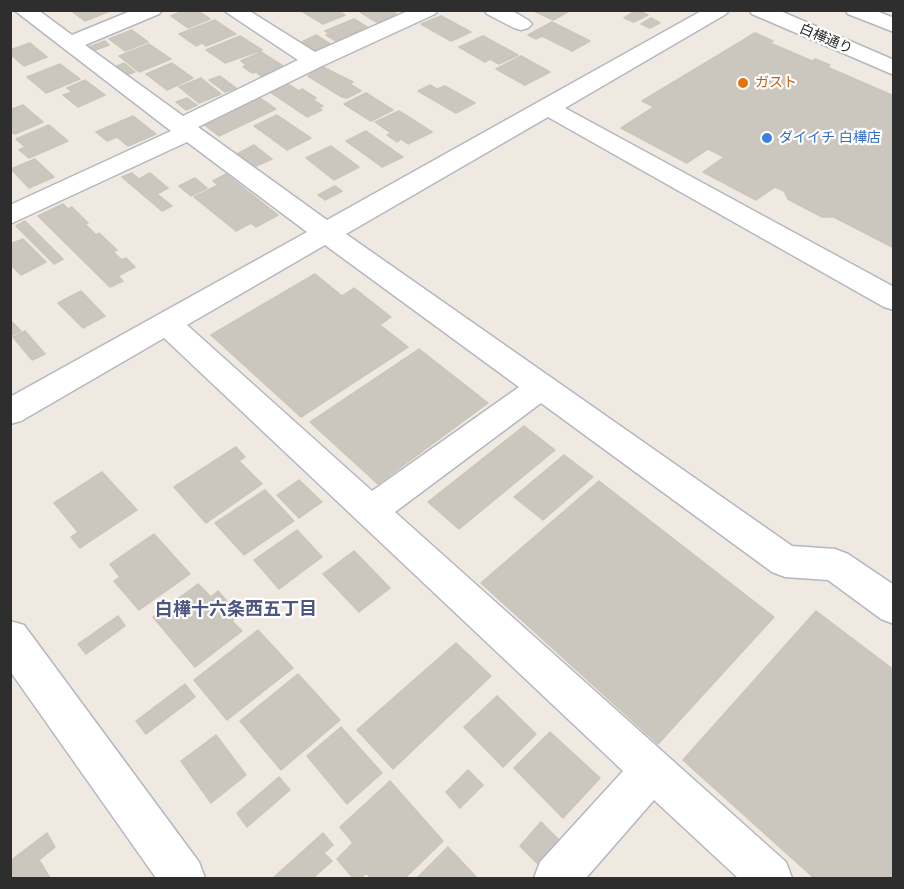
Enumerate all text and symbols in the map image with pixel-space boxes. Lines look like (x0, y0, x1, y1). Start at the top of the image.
street label: 白樺通り (797, 20, 855, 58)
place label: ガスト (755, 75, 797, 91)
marker: ガスト (736, 76, 750, 90)
place label: ダイイチ 白樺店 (779, 130, 881, 146)
marker: ダイイチ 白樺店 (760, 131, 774, 145)
district label: 白樺十六条西五丁目 (155, 599, 317, 621)

